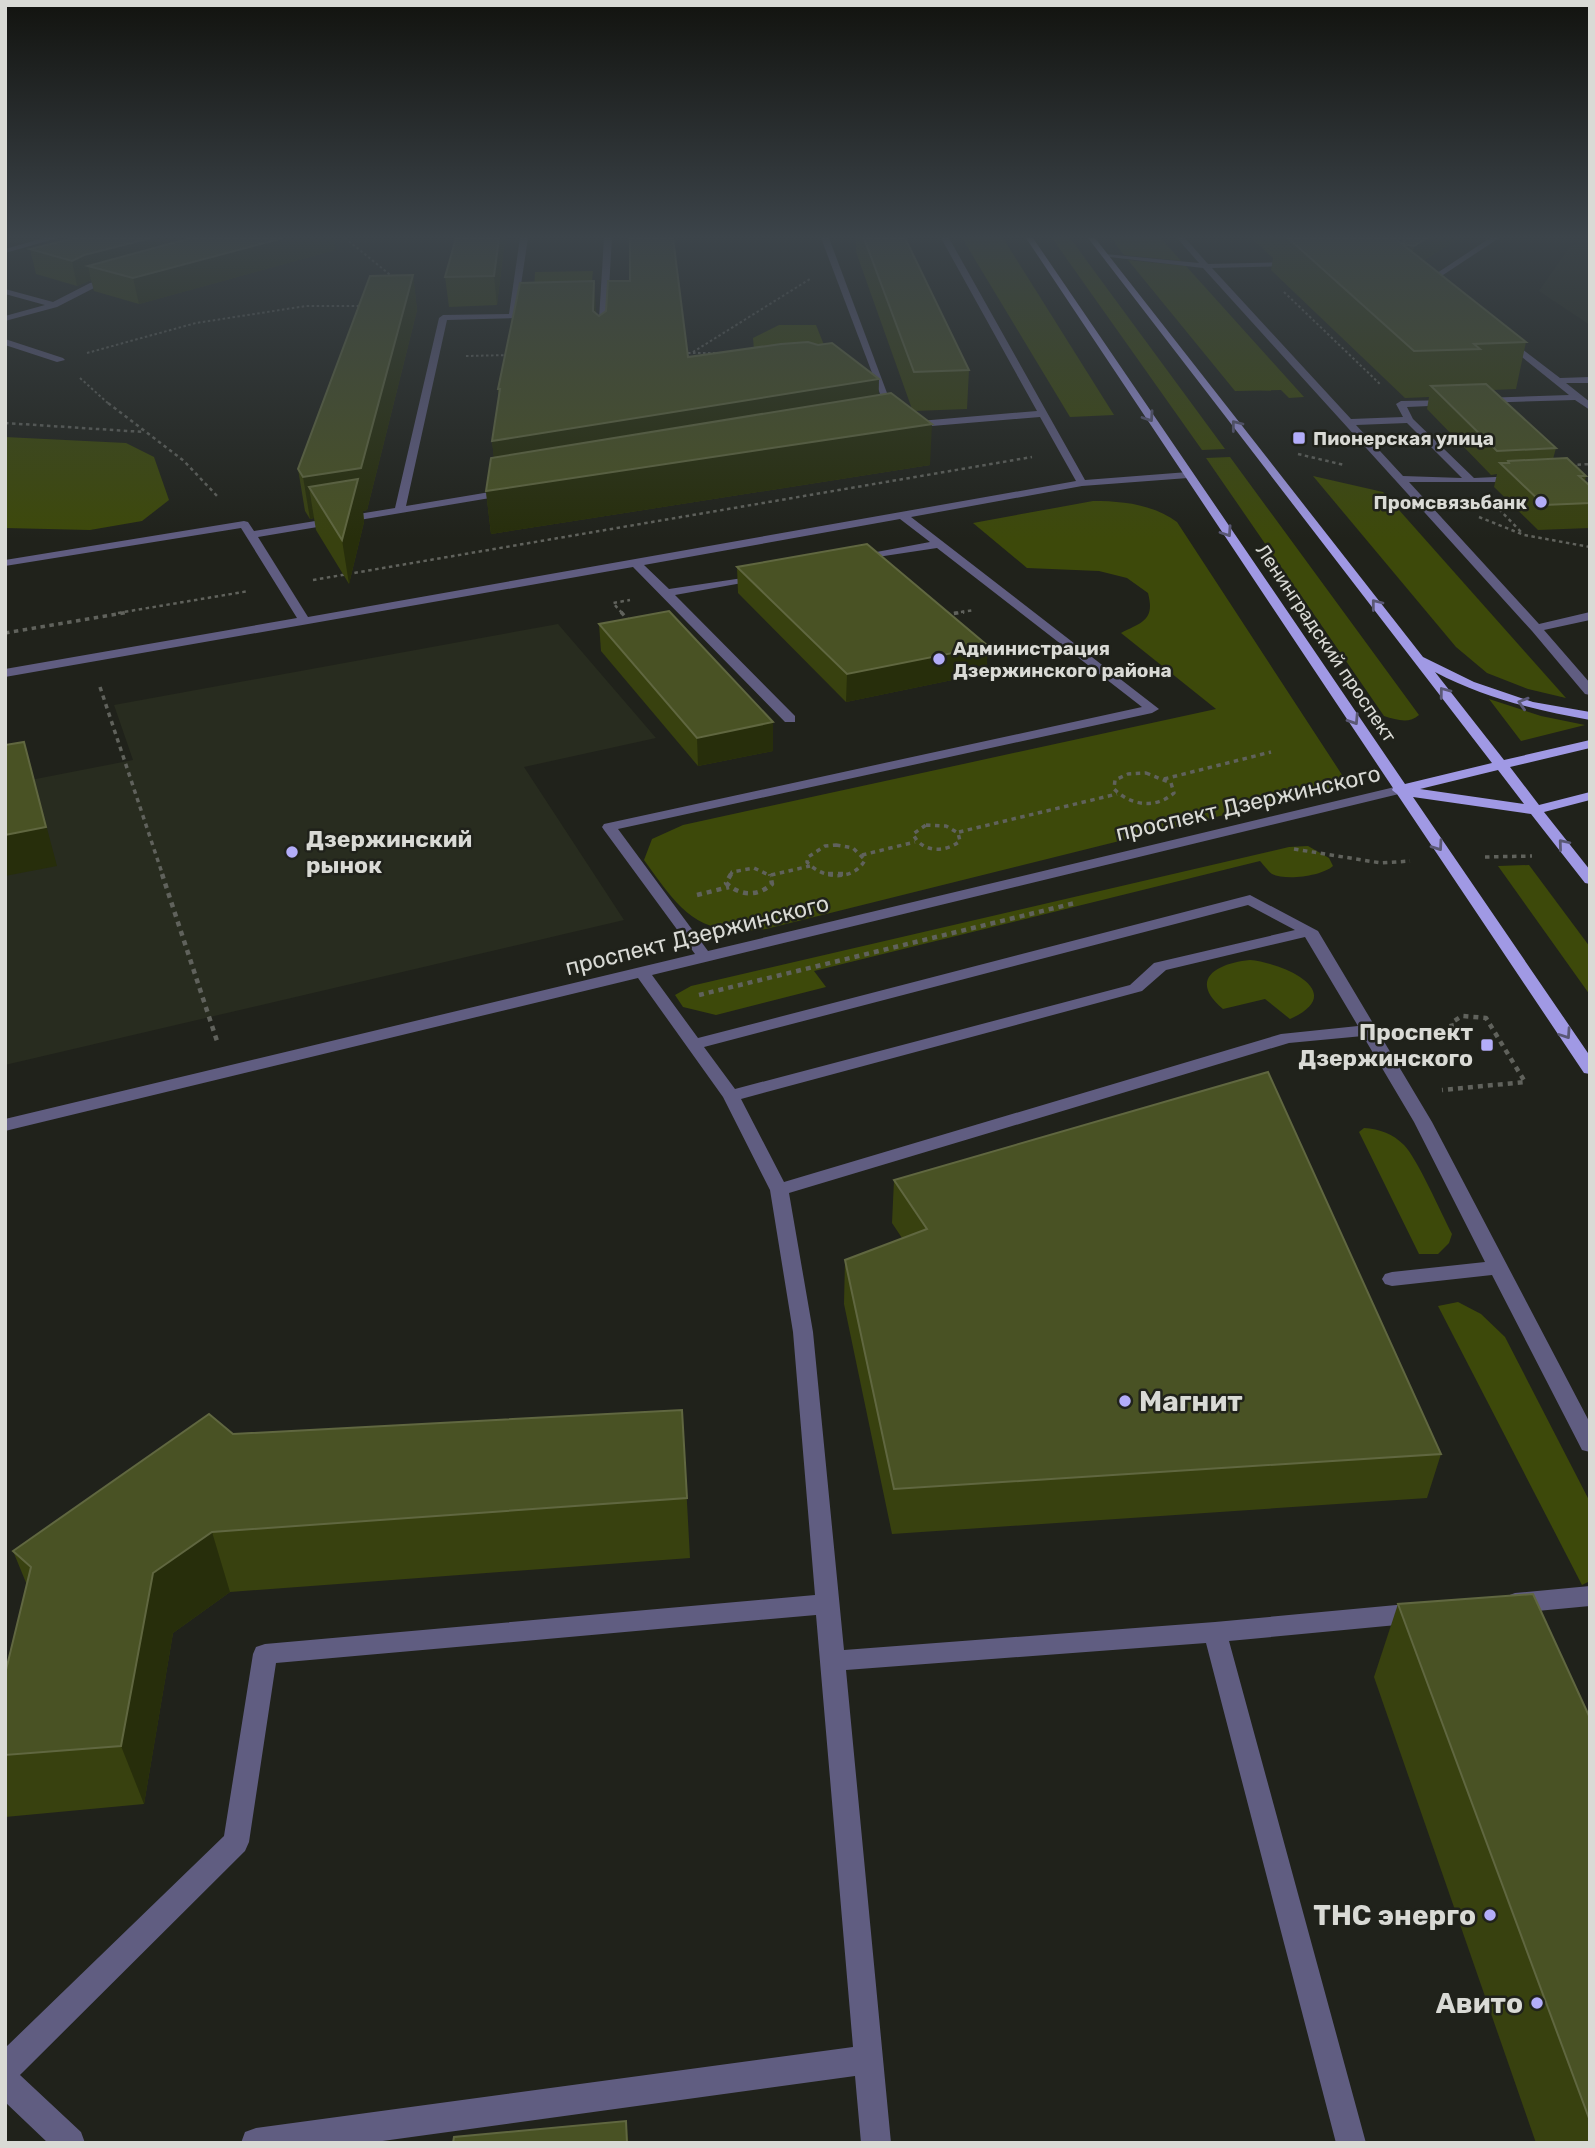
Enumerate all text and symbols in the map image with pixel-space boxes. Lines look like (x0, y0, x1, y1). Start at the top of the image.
one-way arrow (1141, 409, 1153, 422)
one-way arrow (1231, 420, 1244, 433)
place label: Пионерская улица (1313, 427, 1494, 450)
marker: Пионерская улица (1291, 430, 1307, 446)
place label: Промсвязьбанк (1374, 491, 1527, 514)
marker: Промсвязьбанк (1533, 494, 1549, 510)
one-way arrow (1218, 524, 1231, 537)
street label: Ленинградский проспект (1251, 539, 1401, 747)
one-way arrow (1371, 599, 1384, 612)
place label: Администрация Дзержинского района (953, 637, 1172, 682)
marker: Администрация Дзержинского района (931, 651, 947, 667)
one-way arrow (1440, 688, 1452, 700)
one-way arrow (1517, 696, 1529, 711)
one-way arrow (1345, 713, 1358, 726)
street label: проспект Дзержинского (1113, 759, 1383, 847)
place label: Дзержинский рынок (306, 825, 472, 879)
one-way arrow (1430, 838, 1442, 851)
one-way arrow (1558, 840, 1571, 852)
marker: Дзержинский рынок (284, 844, 300, 860)
street label: проспект Дзержинского (562, 889, 832, 981)
place label: Проспект Дзержинского (1298, 1018, 1473, 1072)
one-way arrow (1558, 1026, 1570, 1039)
marker: Проспект Дзержинского (1479, 1037, 1495, 1053)
place label: Магнит (1139, 1385, 1243, 1418)
marker: Магнит (1117, 1393, 1133, 1409)
place label: ТНС энерго (1313, 1899, 1476, 1932)
marker: ТНС энерго (1482, 1907, 1498, 1923)
place label: Авито (1436, 1987, 1523, 2020)
marker: Авито (1529, 1995, 1545, 2011)

